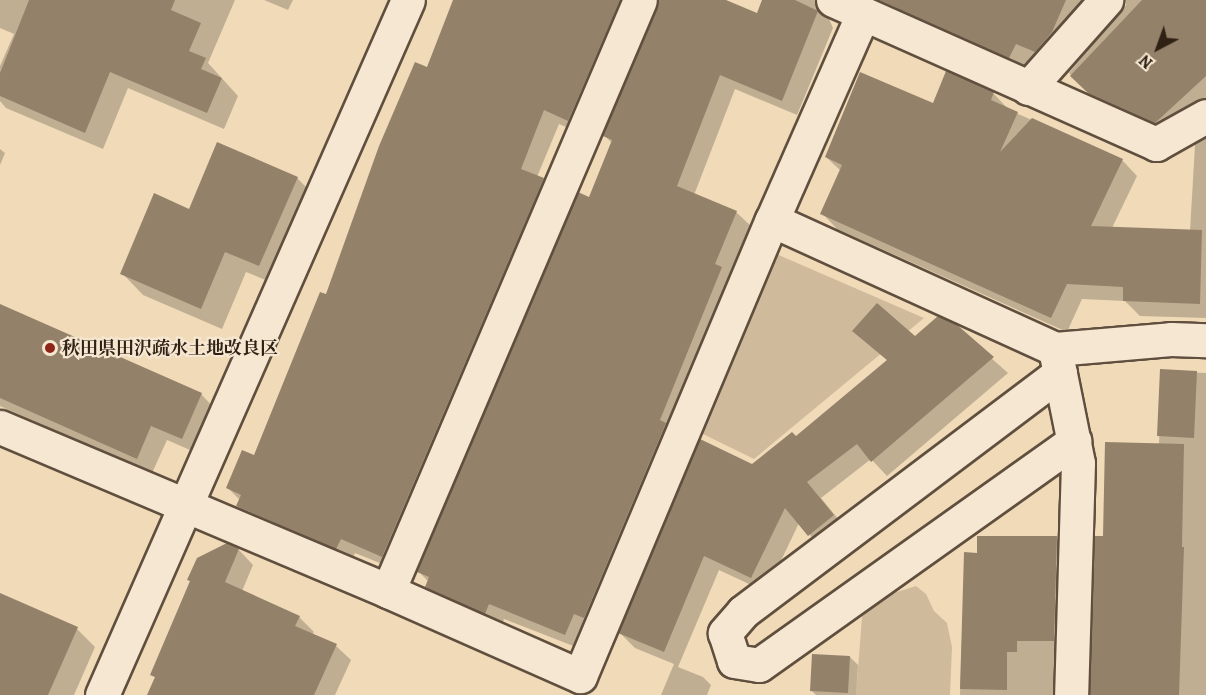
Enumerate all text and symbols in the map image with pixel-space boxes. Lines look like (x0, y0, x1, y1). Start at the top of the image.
north arrow (1128, 18, 1188, 78)
text: N (1135, 49, 1158, 74)
place label: 秋田県田沢疏水土地改良区 (62, 337, 278, 359)
marker: 秋田県田沢疏水土地改良区 (43, 341, 57, 355)

